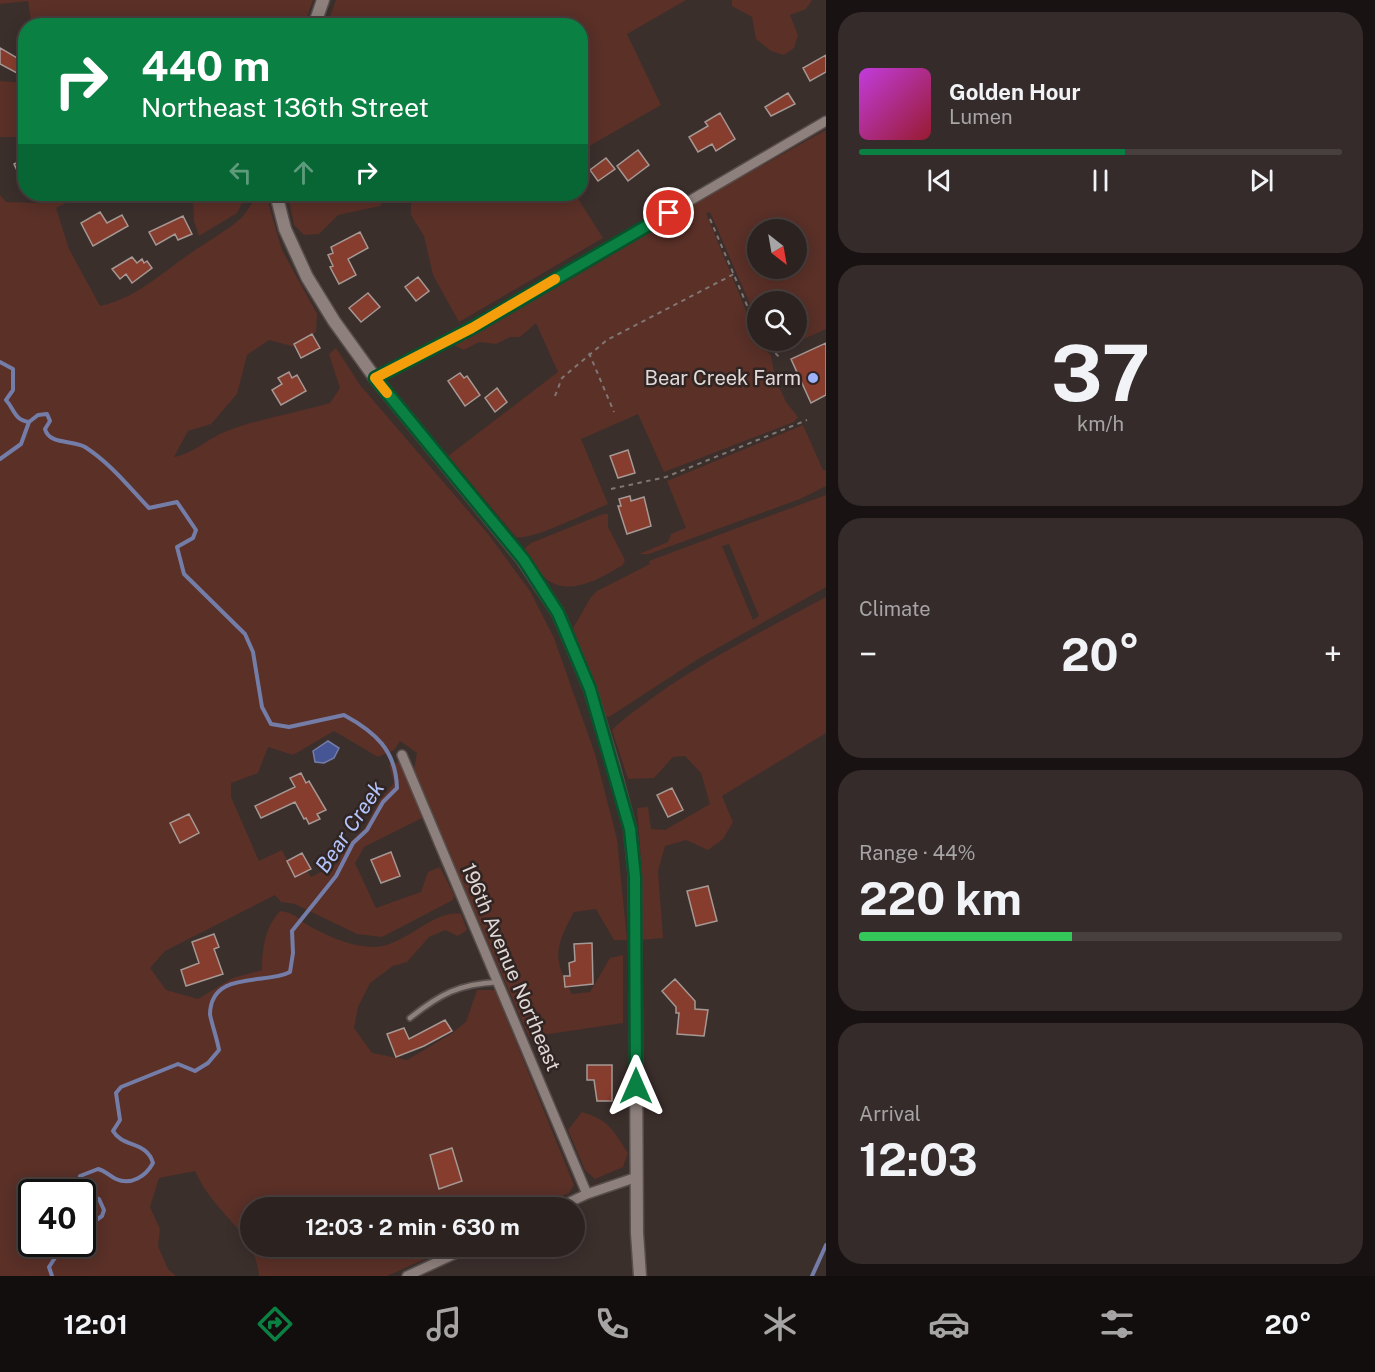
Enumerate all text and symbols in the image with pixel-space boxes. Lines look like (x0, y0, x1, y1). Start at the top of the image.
text: 440 m (141, 41, 270, 90)
icon: right (42, 42, 120, 120)
text: Golden Hour (949, 79, 1080, 105)
text: Northeast 136th Street (141, 91, 429, 123)
text: Lumen (949, 105, 1013, 129)
icon: left (224, 156, 257, 189)
icon: ahead (287, 156, 320, 189)
icon: right (350, 156, 383, 189)
icon: previous (923, 164, 956, 197)
icon: pause (1084, 164, 1117, 197)
icon: next (1245, 164, 1278, 197)
pin (643, 187, 694, 238)
icon: arrive (652, 196, 685, 229)
north arrow (747, 219, 807, 279)
map controls (747, 219, 807, 351)
button: search (747, 291, 807, 351)
text: 37 (1051, 327, 1150, 419)
place label: Bear Creek Farm (645, 366, 801, 390)
marker: Bear Creek Farm (806, 371, 820, 385)
text: km/h (1077, 412, 1124, 436)
text: Climate (859, 597, 931, 621)
text: 20° (1061, 628, 1140, 681)
text: − (859, 635, 877, 673)
text: + (1324, 635, 1342, 673)
water label: Bear Creek (310, 776, 390, 877)
text: Range · 44% (859, 841, 976, 865)
street label: 196th Avenue Northeast (456, 859, 566, 1075)
text: 220 km (859, 872, 1022, 925)
position arrow (604, 1054, 668, 1118)
text: Arrival (859, 1102, 921, 1126)
text: 12:03 (859, 1133, 978, 1186)
speed limit sign: 40 (18, 1179, 96, 1257)
text: 12:03 · 2 min · 630 m (305, 1214, 520, 1240)
icon: directions (254, 1303, 296, 1345)
icon: music (423, 1303, 465, 1345)
icon: phone (591, 1303, 633, 1345)
icon: climate (759, 1303, 801, 1345)
icon: car (928, 1303, 970, 1345)
icon: filters (1096, 1303, 1138, 1345)
text: 12:01 (63, 1308, 128, 1340)
text: 20° (1264, 1308, 1312, 1340)

